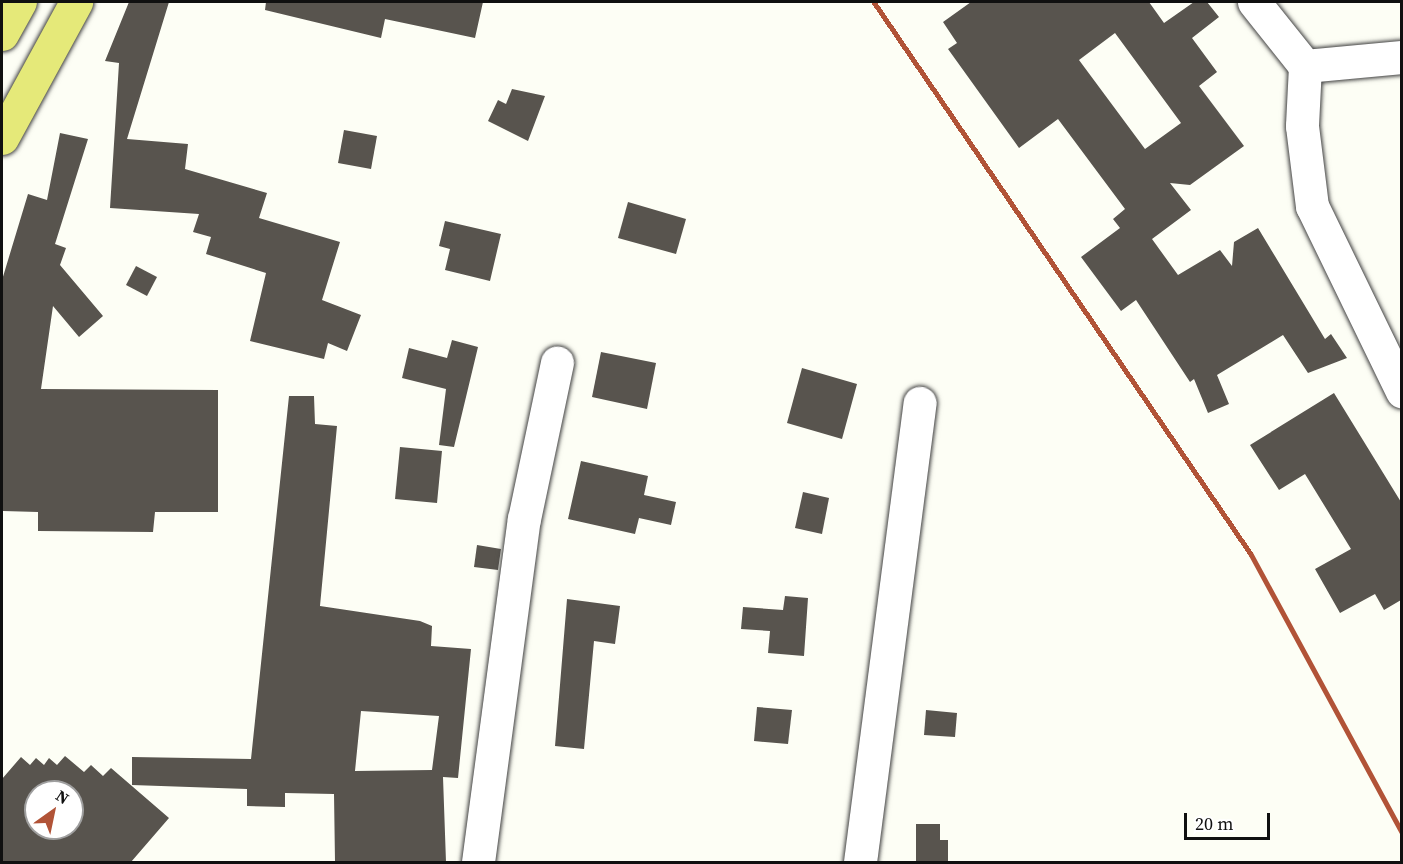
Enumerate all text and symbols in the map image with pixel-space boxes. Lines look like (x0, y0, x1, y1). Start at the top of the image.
north arrow (24, 780, 84, 840)
text: N (52, 784, 74, 809)
scale bar (1187, 801, 1272, 839)
text: 20 m (1195, 811, 1233, 836)

